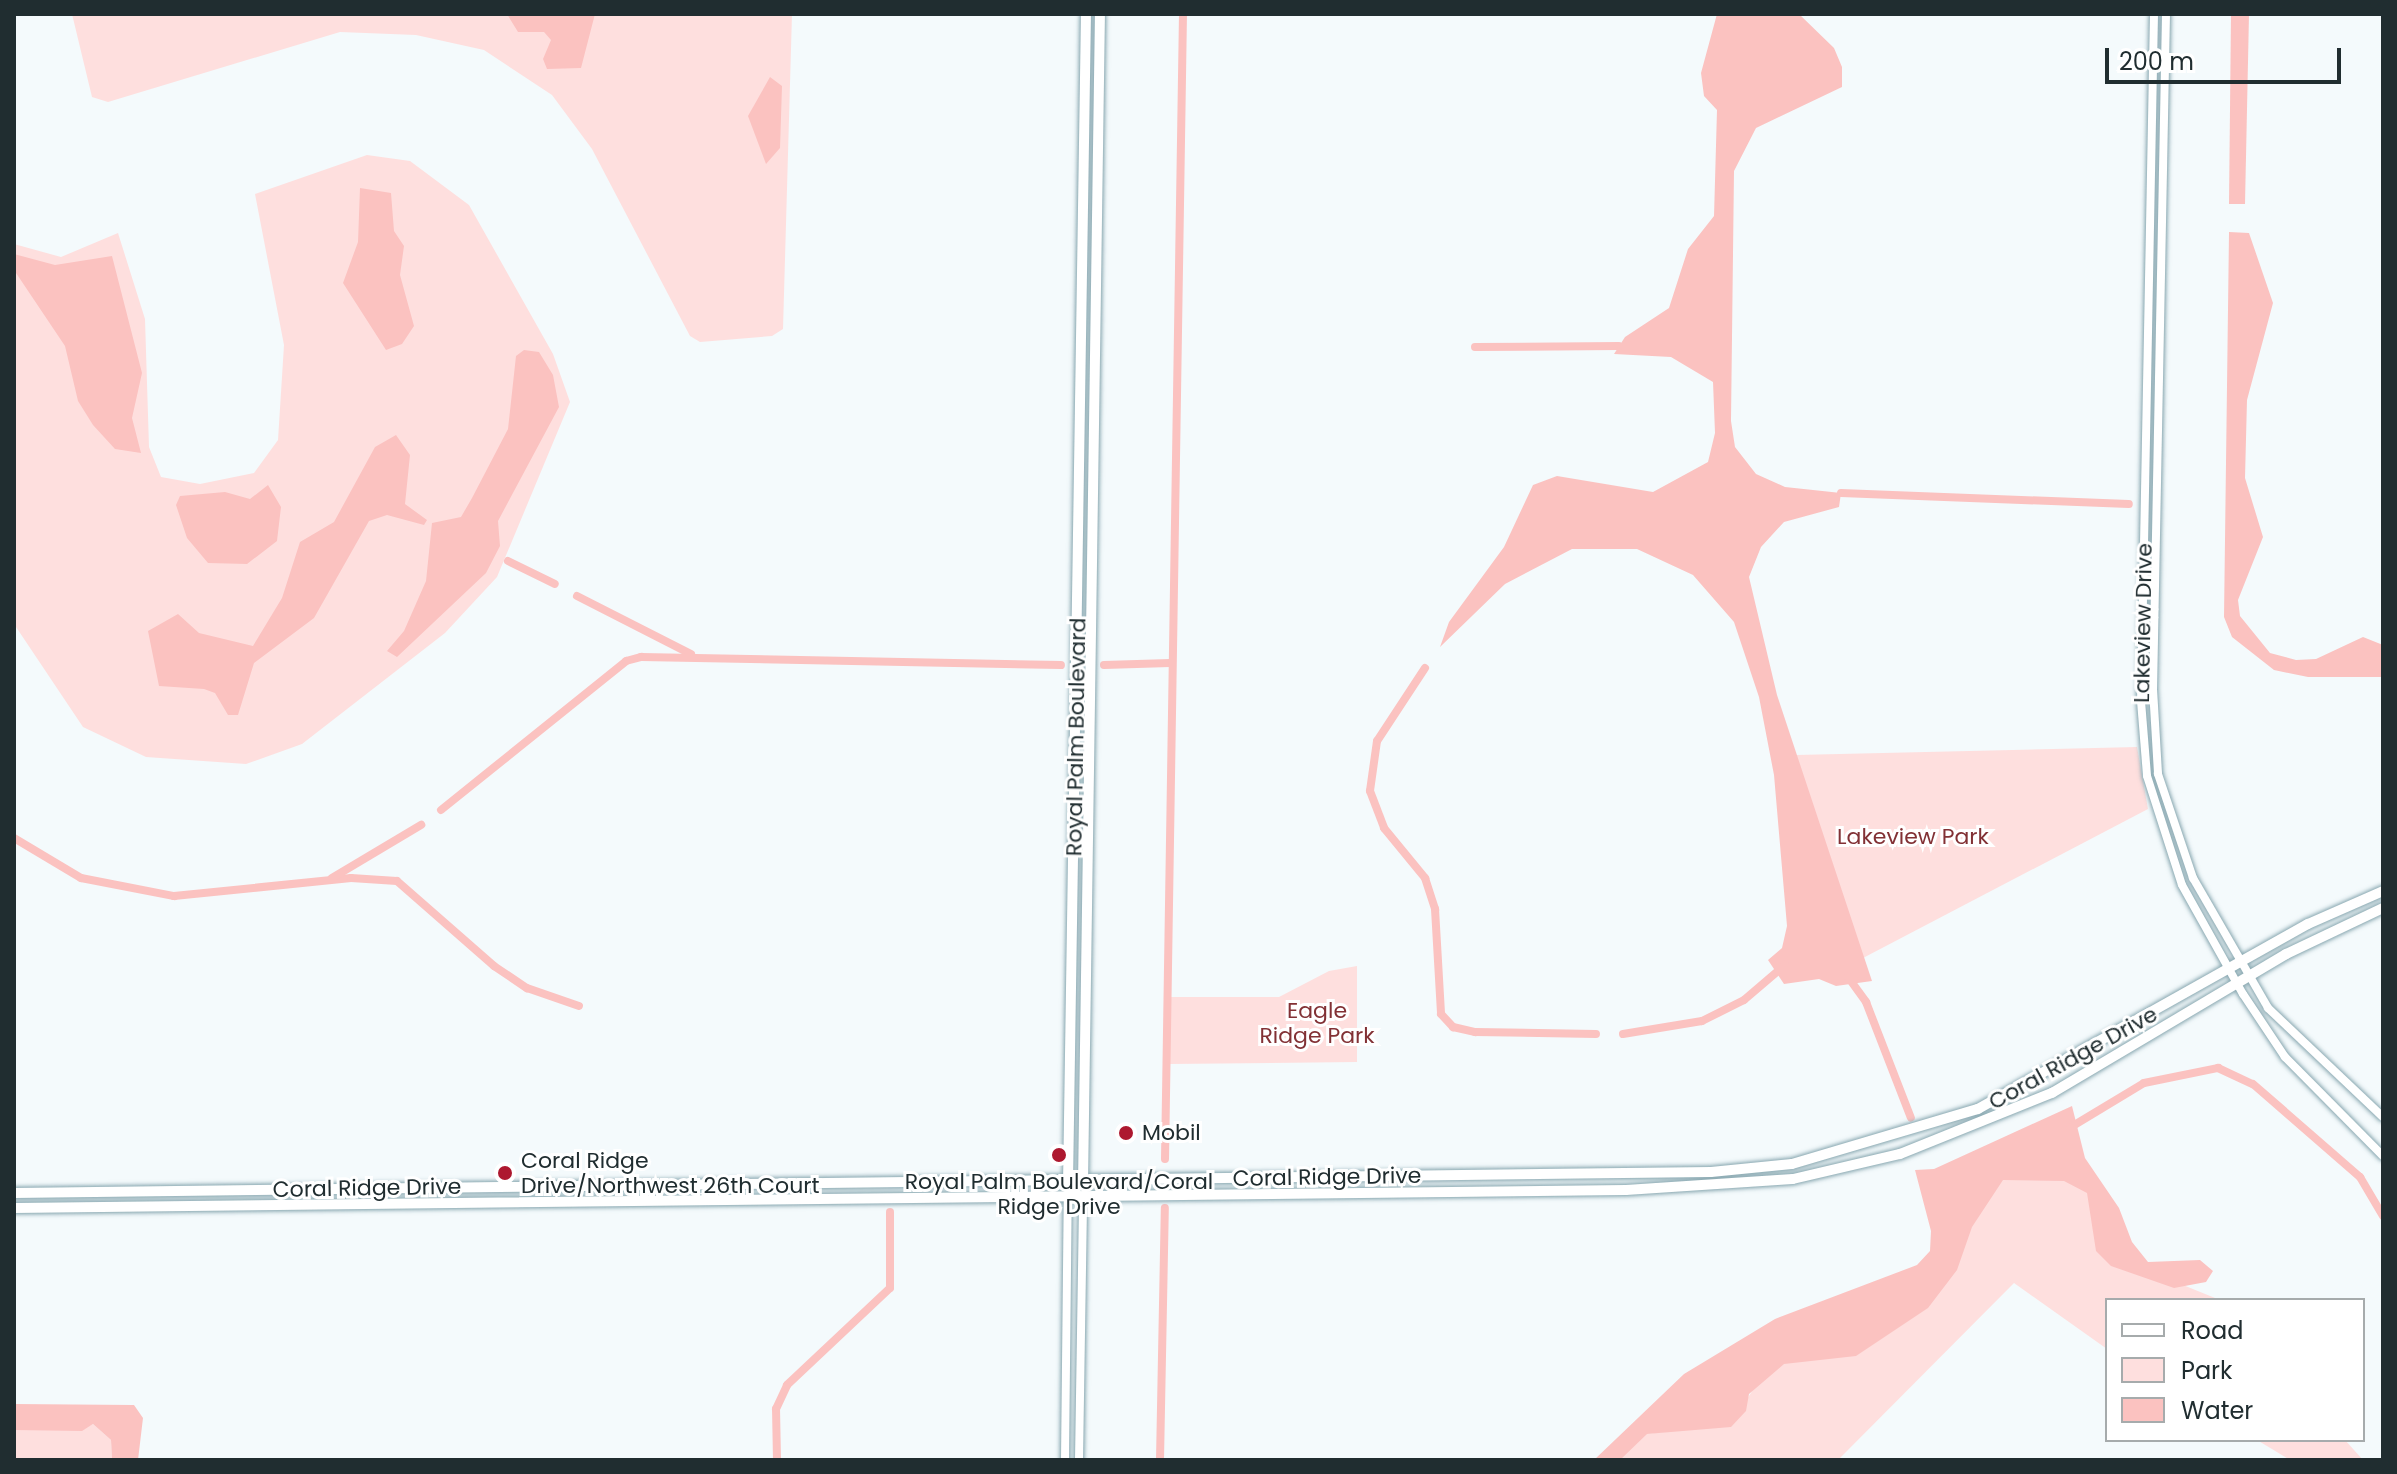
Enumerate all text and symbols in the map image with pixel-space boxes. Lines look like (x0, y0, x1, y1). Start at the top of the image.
scale bar (2109, 32, 2345, 82)
text: 200 m (2119, 45, 2194, 78)
street label: Lakeview Drive (2128, 543, 2158, 703)
street label: Royal Palm Boulevard (1061, 618, 1091, 856)
park label: Lakeview Park (1837, 824, 1989, 850)
park label: Eagle Ridge Park (1259, 997, 1375, 1048)
street label: Coral Ridge Drive (1984, 1001, 2162, 1115)
place label: Mobil (1142, 1120, 1201, 1146)
marker: Mobil (1117, 1124, 1135, 1142)
marker: Royal Palm Boulevard/Coral Ridge Drive (1050, 1146, 1068, 1164)
place label: Coral Ridge Drive/Northwest 26th Court (521, 1147, 819, 1198)
street label: Coral Ridge Drive (1232, 1162, 1422, 1192)
marker: Coral Ridge Drive/Northwest 26th Court (496, 1164, 514, 1182)
place label: Royal Palm Boulevard/Coral Ridge Drive (905, 1168, 1213, 1220)
street label: Coral Ridge Drive (272, 1173, 462, 1203)
legend (2105, 1298, 2365, 1442)
text: Road (2181, 1314, 2243, 1347)
text: Park (2181, 1354, 2232, 1387)
text: Water (2181, 1394, 2253, 1427)

